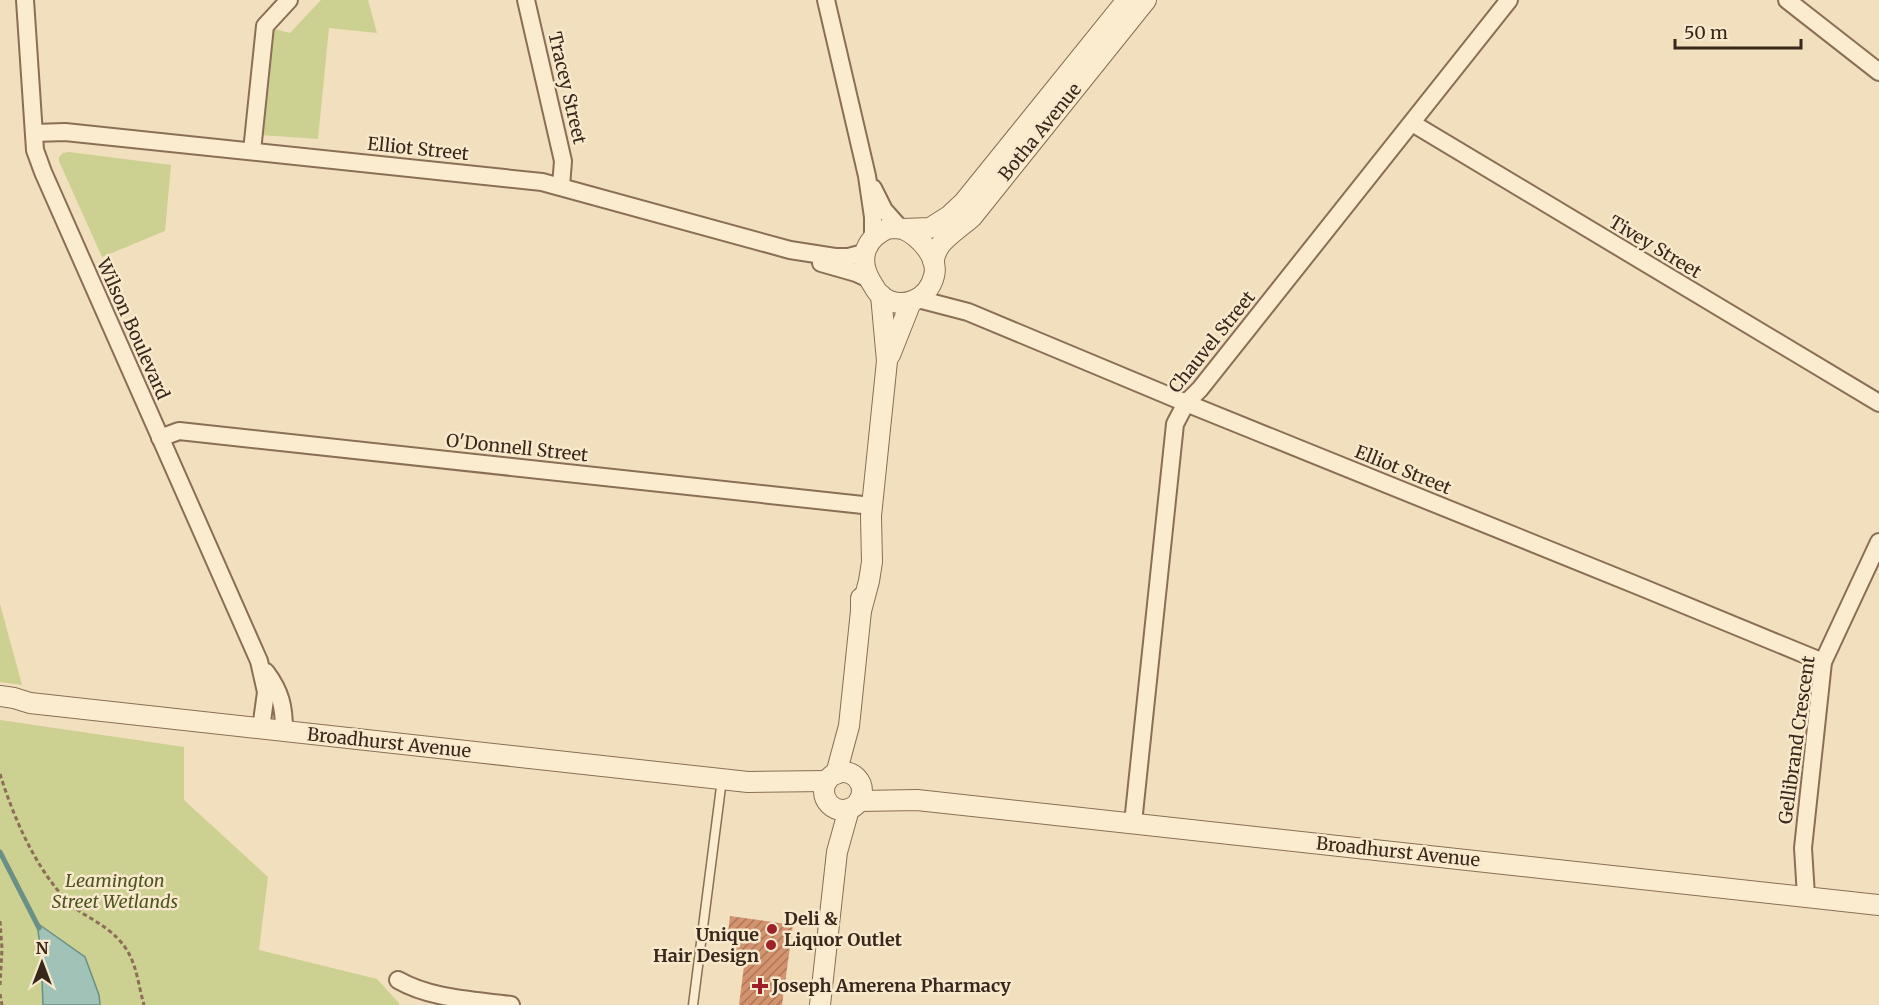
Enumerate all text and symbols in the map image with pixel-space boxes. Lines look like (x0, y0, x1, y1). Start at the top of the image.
scale bar (1675, 12, 1801, 50)
text: 50 m (1684, 21, 1728, 44)
street label: Tracey Street (543, 29, 592, 146)
street label: Botha Avenue (993, 78, 1086, 185)
street label: Elliot Street (366, 132, 470, 165)
street label: Tivey Street (1605, 210, 1706, 283)
street label: Wilson Boulevard (92, 254, 175, 403)
street label: Chauvel Street (1163, 286, 1260, 397)
street label: O'Donnell Street (445, 429, 589, 466)
street label: Elliot Street (1352, 440, 1455, 499)
street label: Gellibrand Crescent (1773, 654, 1820, 825)
street label: Broadhurst Avenue (306, 722, 472, 763)
street label: Broadhurst Avenue (1315, 831, 1481, 872)
park label: Leamington Street Wetlands (52, 869, 178, 913)
place label: Deli & Liquor Outlet (784, 907, 903, 951)
marker: Deli & Liquor Outlet (765, 922, 779, 936)
place label: Unique Hair Design (653, 923, 759, 967)
north arrow (12, 933, 72, 993)
text: N (36, 938, 49, 958)
marker: Unique Hair Design (764, 938, 778, 952)
place label: Joseph Amerena Pharmacy (771, 974, 1011, 997)
marker: Joseph Amerena Pharmacy (753, 979, 767, 993)

